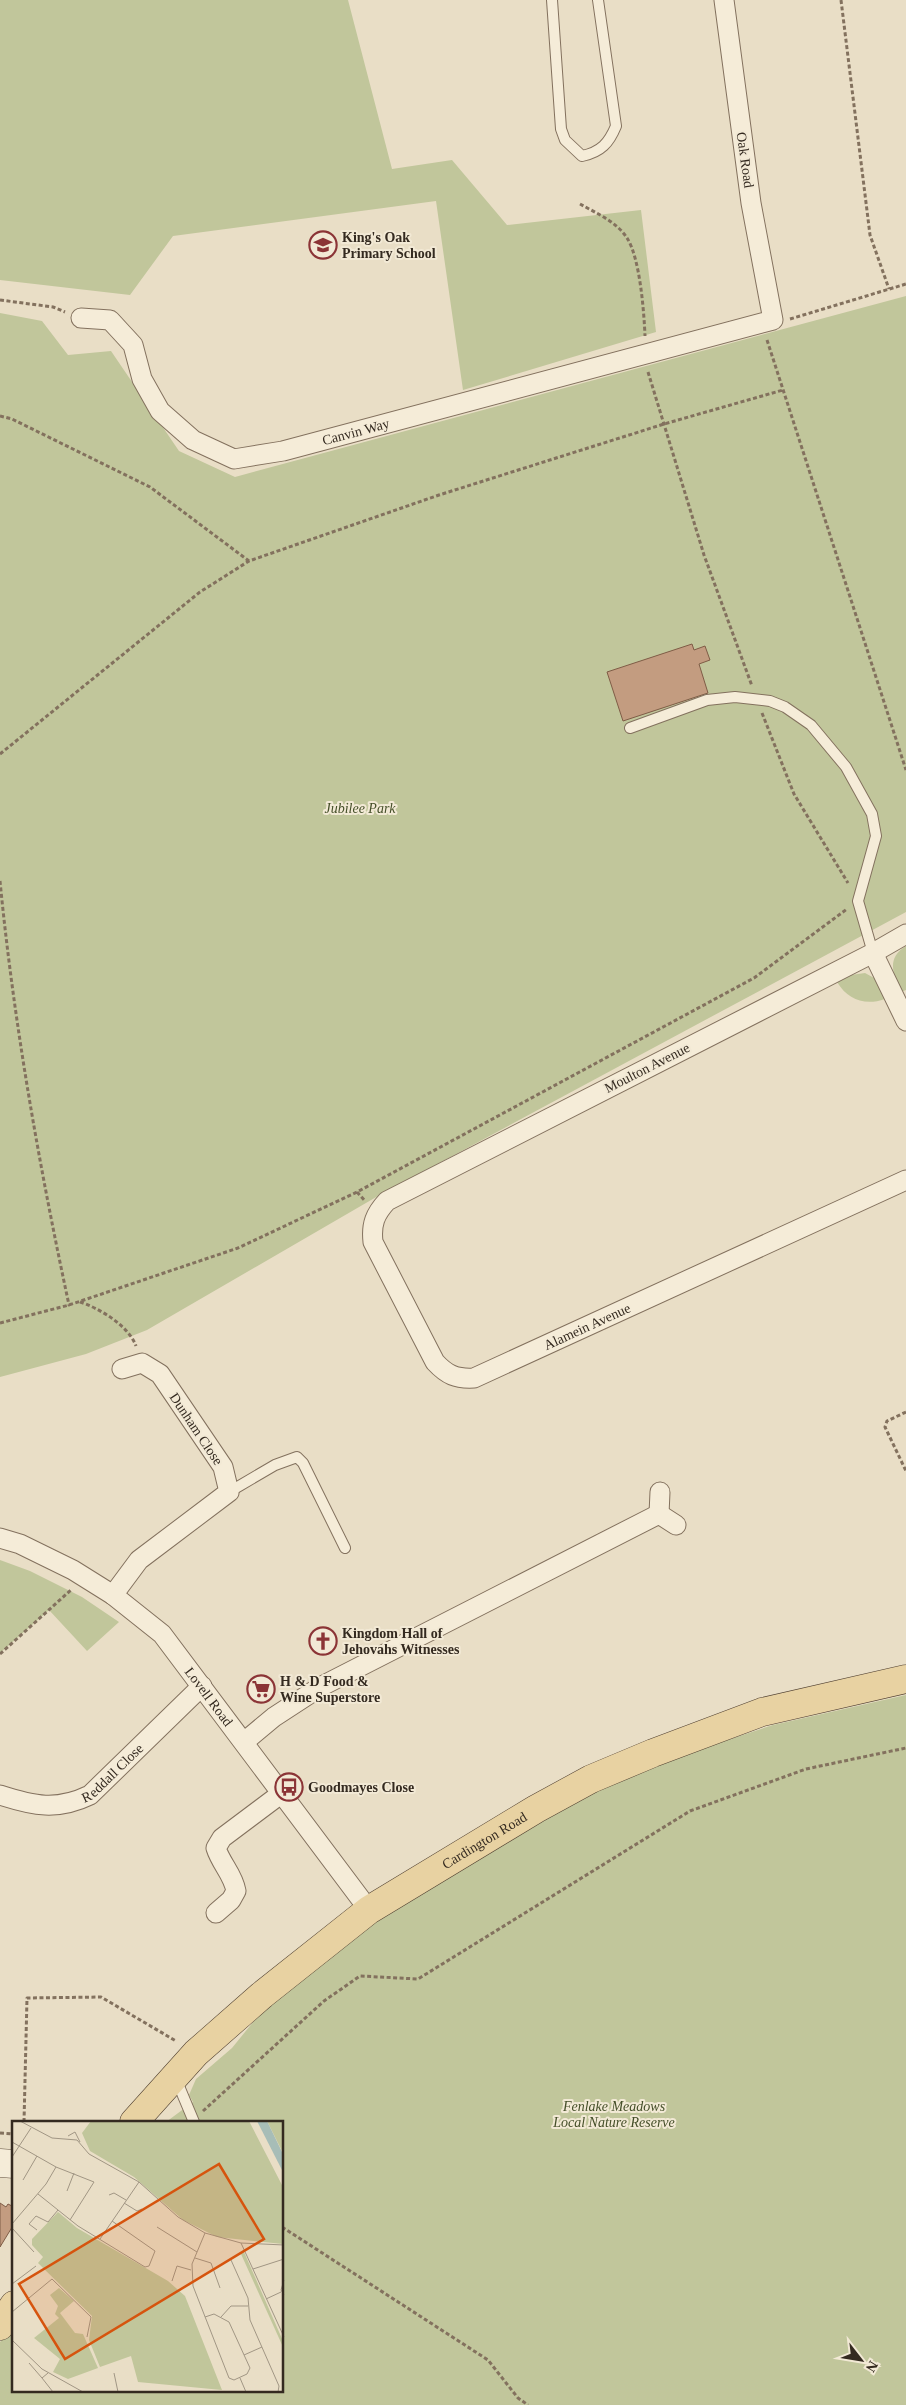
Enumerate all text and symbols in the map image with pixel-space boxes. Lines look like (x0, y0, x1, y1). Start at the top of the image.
street label: Oak Road (734, 131, 756, 189)
school or university icon: King's Oak Primary School (308, 230, 338, 260)
place label: King's Oak Primary School (342, 230, 436, 261)
street label: Canvin Way (320, 415, 391, 448)
park label: Jubilee Park (324, 801, 396, 816)
street label: Moulton Avenue (602, 1040, 692, 1096)
street label: Alamein Avenue (541, 1300, 633, 1353)
street label: Dunham Close (166, 1390, 226, 1468)
church icon: Kingdom Hall of Jehovahs Witnesses (308, 1626, 338, 1656)
place label: Kingdom Hall of Jehovahs Witnesses (342, 1626, 460, 1657)
street label: Lovell Road (182, 1664, 236, 1729)
supermarket icon: H & D Food & Wine Superstore (246, 1674, 276, 1704)
place label: H & D Food & Wine Superstore (280, 1674, 380, 1705)
street label: Reddall Close (79, 1740, 146, 1805)
bus stop icon: Goodmayes Close (274, 1772, 304, 1802)
place label: Goodmayes Close (308, 1780, 414, 1795)
street label: Cardington Road (439, 1809, 529, 1872)
park label: Fenlake Meadows Local Nature Reserve (552, 2099, 675, 2130)
inset map (12, 2121, 284, 2392)
north arrow (836, 2335, 886, 2385)
text: N (863, 2358, 881, 2375)

